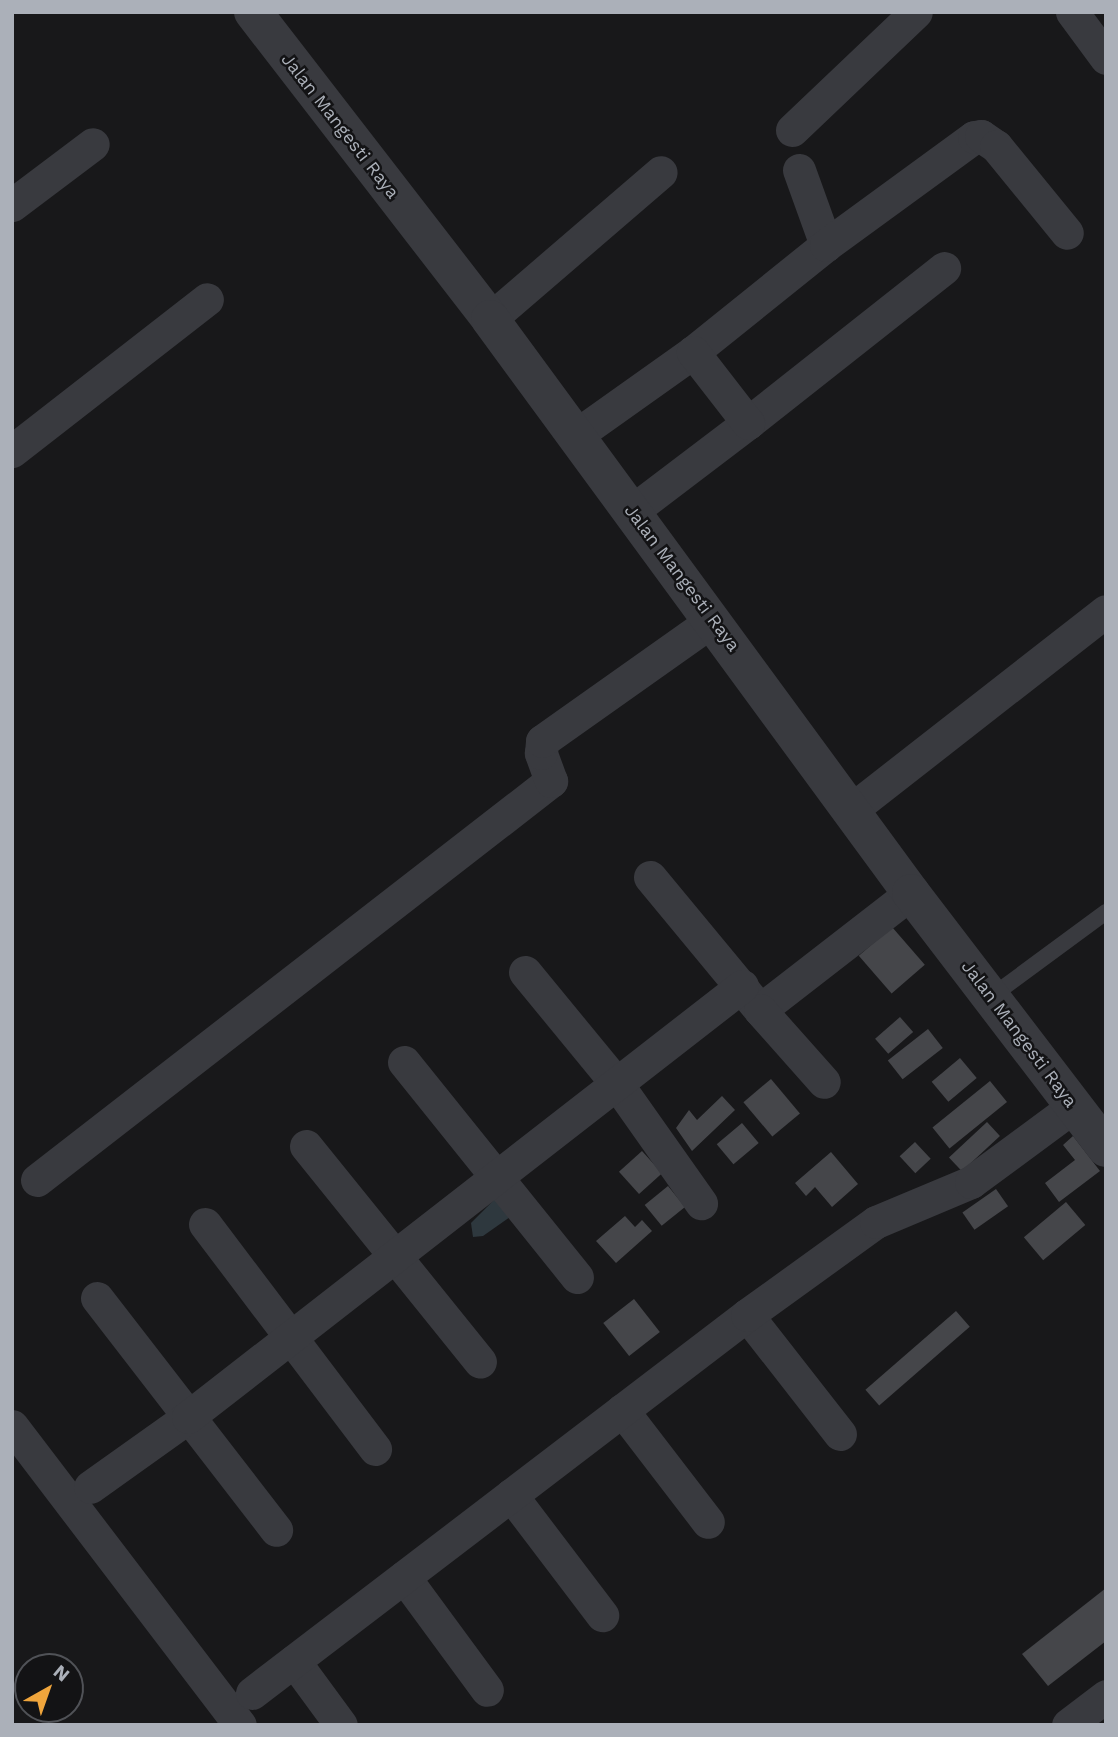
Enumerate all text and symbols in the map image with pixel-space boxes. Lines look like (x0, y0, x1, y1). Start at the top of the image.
street label: Jalan Mangesti Raya (277, 49, 403, 203)
street label: Jalan Mangesti Raya (620, 500, 744, 656)
street label: Jalan Mangesti Raya (957, 956, 1081, 1112)
north arrow (14, 1653, 84, 1723)
text: N (49, 1660, 74, 1686)

